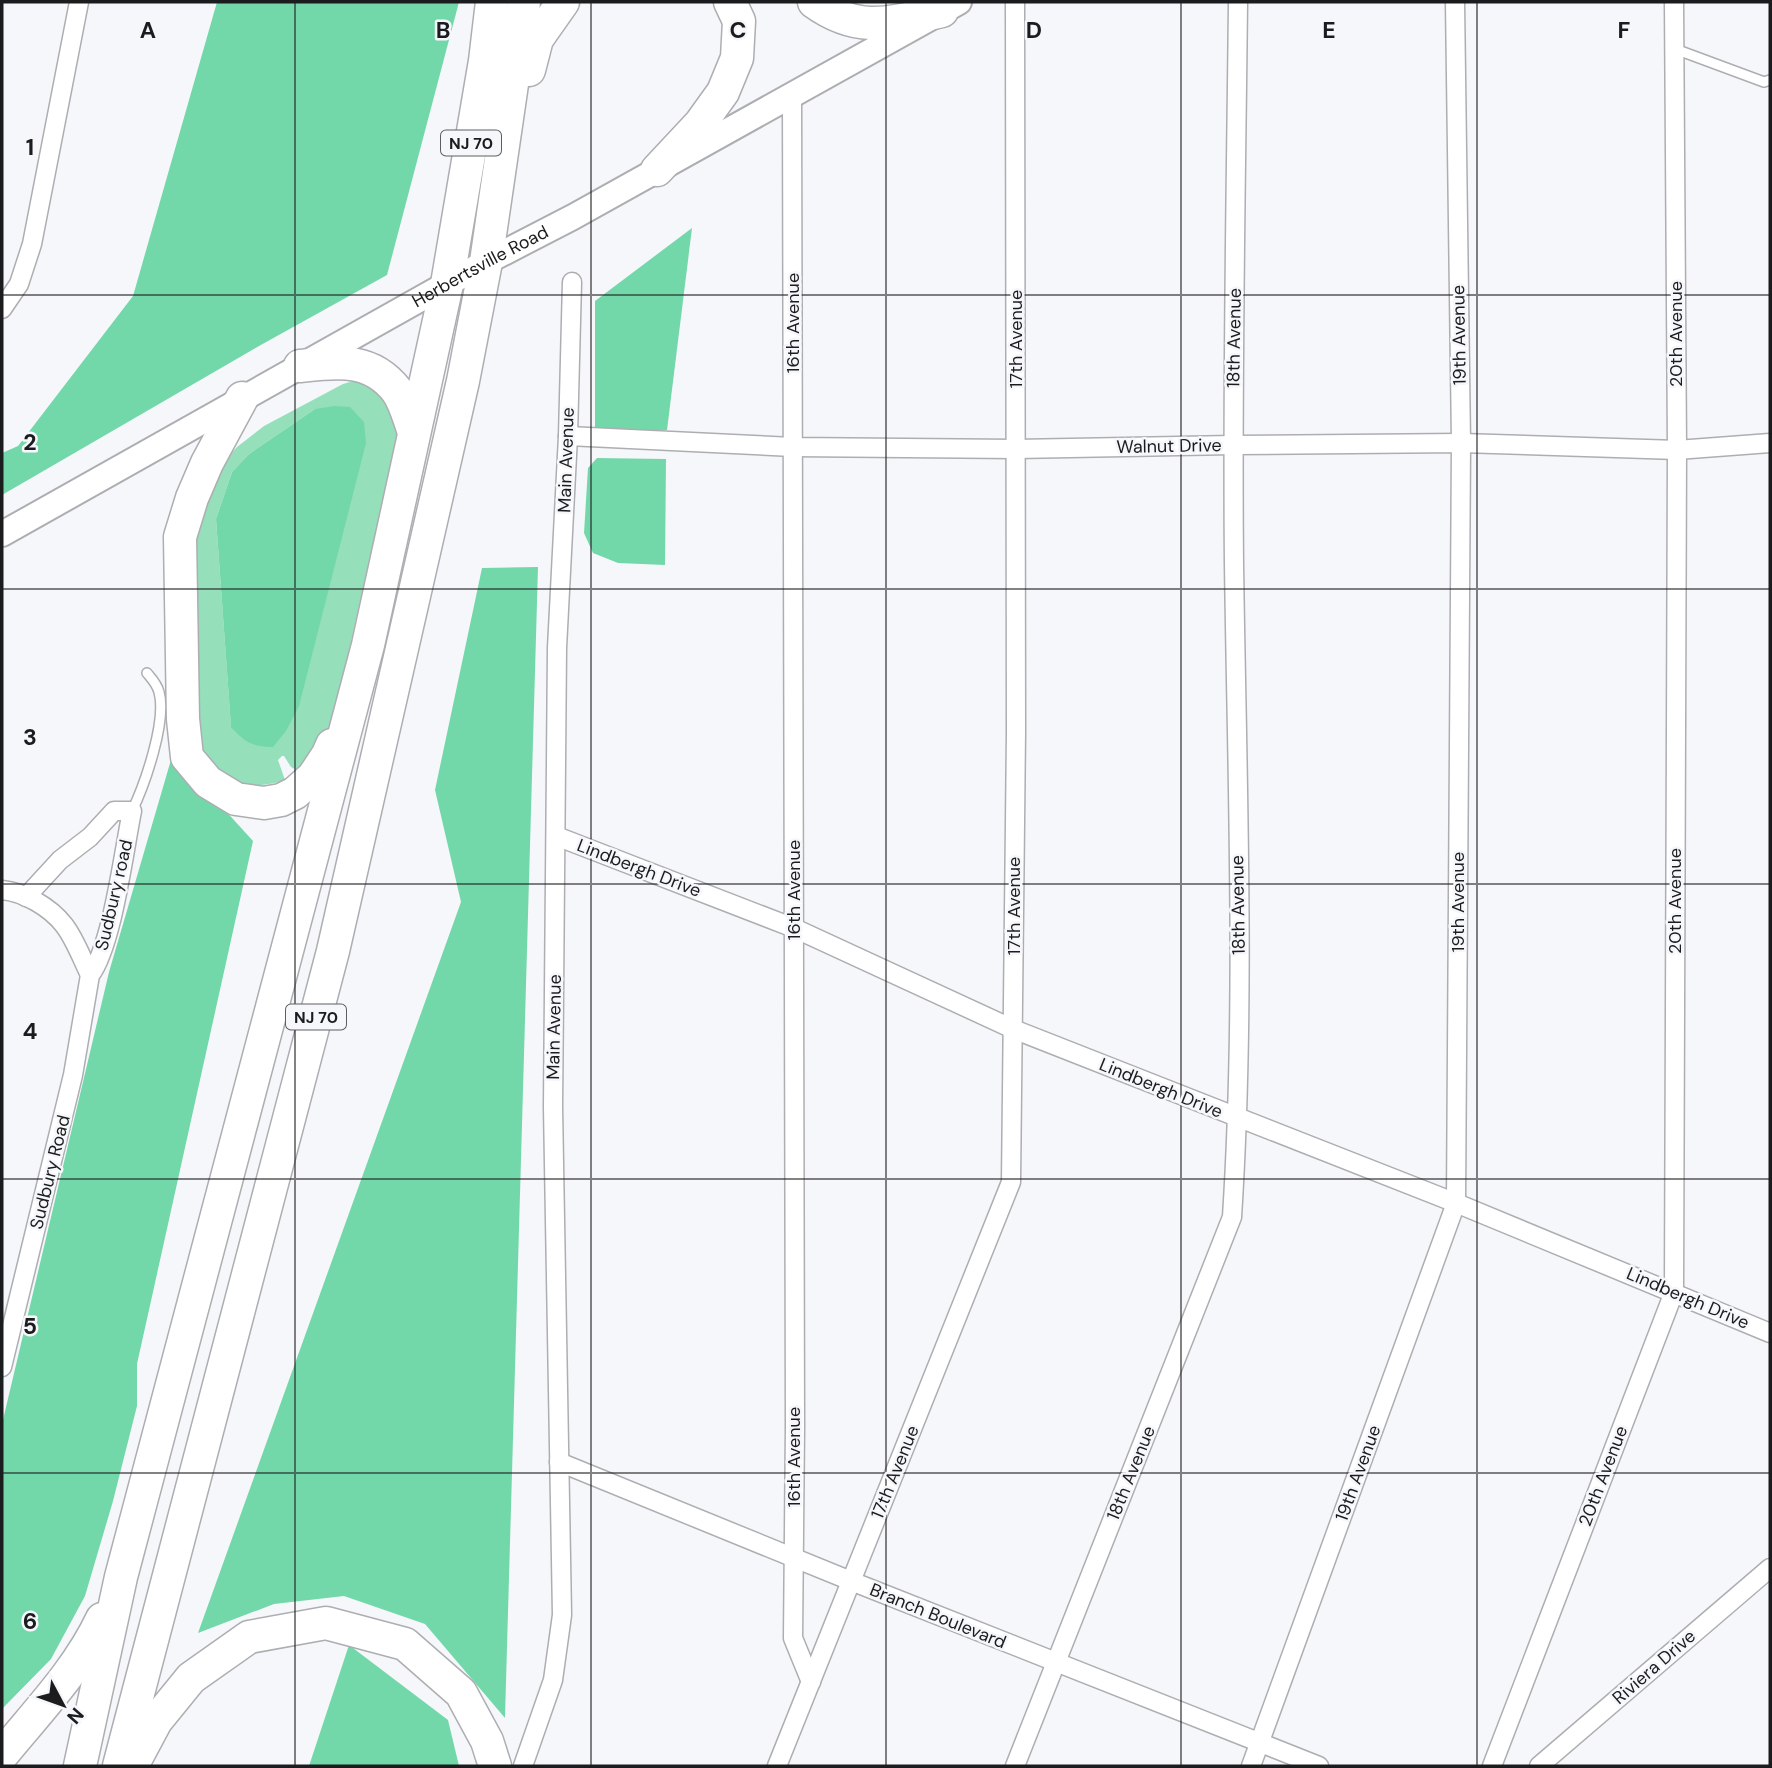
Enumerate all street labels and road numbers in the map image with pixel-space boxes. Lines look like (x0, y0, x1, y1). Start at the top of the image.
road number: NJ 70 (441, 130, 501, 155)
street label: Herbertsville Road (408, 220, 553, 313)
street label: 16th Avenue (781, 273, 805, 373)
street label: 20th Avenue (1664, 281, 1688, 387)
street label: 19th Avenue (1446, 285, 1472, 385)
street label: 18th Avenue (1221, 288, 1247, 388)
street label: 17th Avenue (1004, 290, 1028, 388)
street label: Main Avenue (552, 407, 580, 513)
street label: Walnut Drive (1116, 433, 1222, 459)
street label: Lindbergh Drive (573, 833, 705, 903)
street label: Sudbury road (90, 837, 138, 953)
street label: 16th Avenue (782, 840, 806, 940)
street label: 20th Avenue (1663, 848, 1687, 954)
street label: 19th Avenue (1446, 852, 1470, 952)
street label: 18th Avenue (1225, 855, 1251, 955)
street label: 17th Avenue (1002, 857, 1026, 955)
street label: Main Avenue (541, 974, 567, 1080)
road number: NJ 70 (286, 1004, 346, 1030)
street label: Lindbergh Drive (1096, 1052, 1226, 1124)
street label: Sudbury Road (24, 1112, 76, 1232)
street label: Lindbergh Drive (1623, 1261, 1753, 1335)
street label: 16th Avenue (782, 1407, 806, 1507)
street label: 17th Avenue (865, 1422, 925, 1522)
street label: 18th Avenue (1101, 1422, 1161, 1524)
street label: 19th Avenue (1330, 1422, 1386, 1524)
street label: 20th Avenue (1573, 1422, 1633, 1530)
street label: Branch Boulevard (866, 1578, 1010, 1654)
street label: Riviera Drive (1607, 1624, 1701, 1710)

